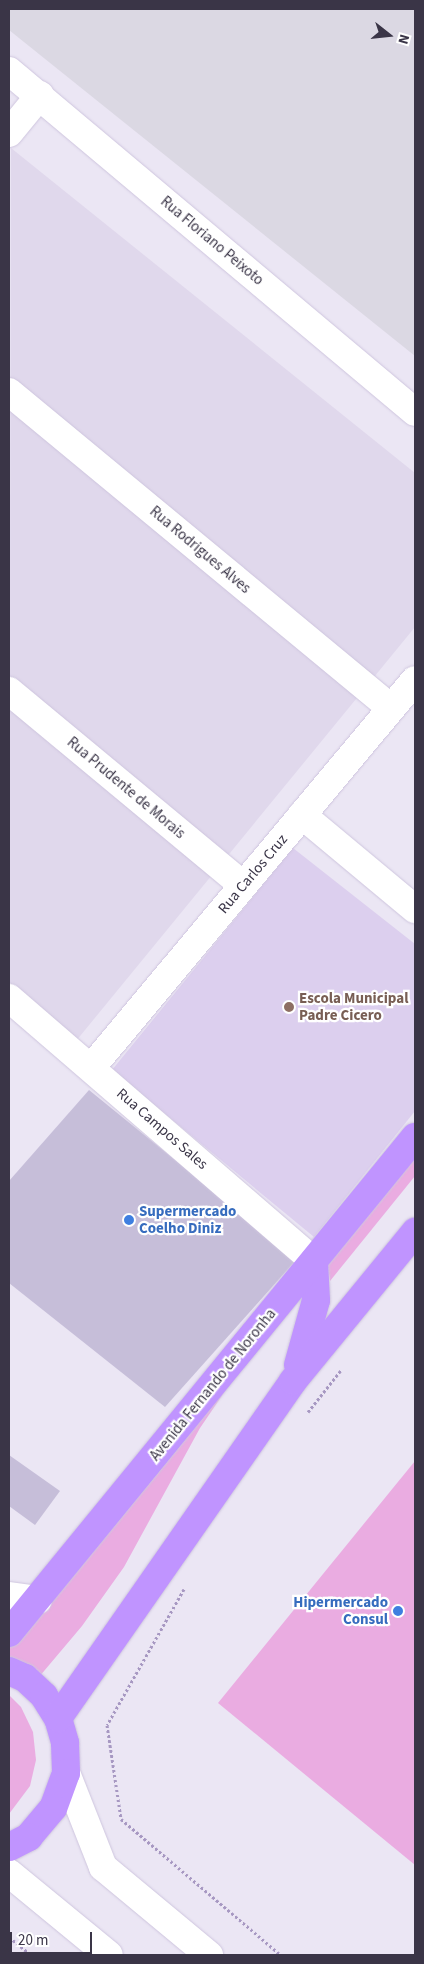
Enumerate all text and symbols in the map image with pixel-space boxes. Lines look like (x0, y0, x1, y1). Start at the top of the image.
north arrow (364, 10, 414, 60)
text: N (393, 32, 414, 46)
street label: Rua Floriano Peixoto (157, 193, 267, 289)
street label: Rua Rodrigues Alves (146, 503, 254, 597)
street label: Rua Prudente de Morais (63, 733, 189, 843)
street label: Rua Carlos Cruz (215, 831, 291, 917)
place label: Escola Municipal Padre Cicero (299, 989, 408, 1024)
marker: Escola Municipal Padre Cicero (283, 1001, 295, 1013)
street label: Rua Campos Sales (113, 1085, 211, 1173)
place label: Supermercado Coelho Diniz (139, 1202, 236, 1237)
marker: Supermercado Coelho Diniz (123, 1214, 135, 1226)
street label: Avenida Fernando de Noronha (146, 1305, 280, 1465)
place label: Hipermercado Consul (293, 1593, 388, 1628)
marker: Hipermercado Consul (392, 1605, 404, 1617)
scale bar (12, 1922, 95, 1954)
text: 20 m (18, 1930, 48, 1951)

